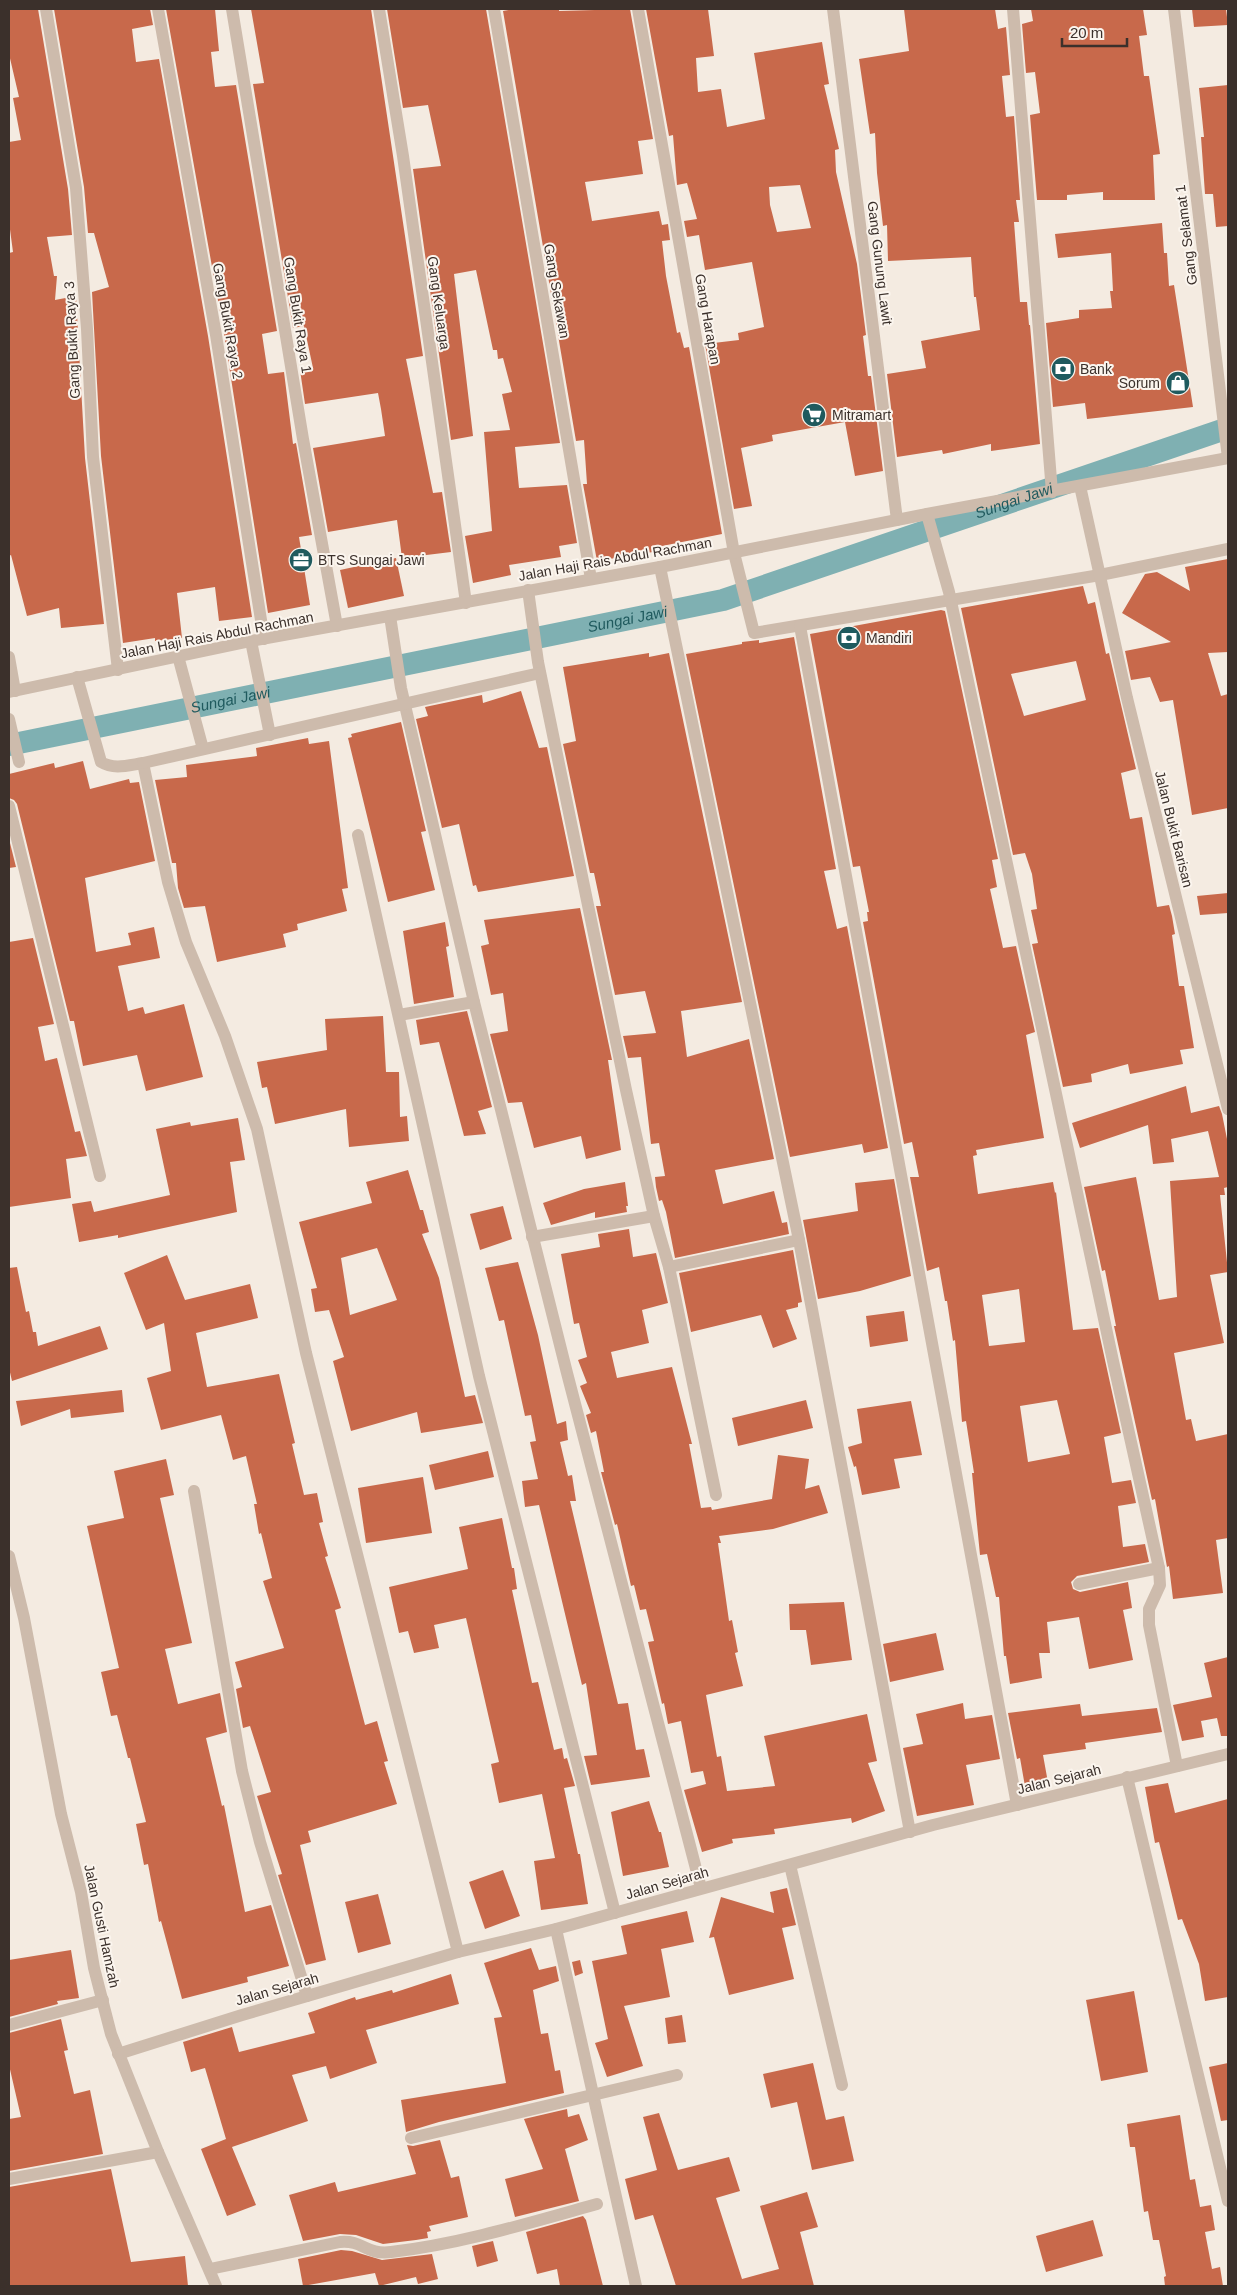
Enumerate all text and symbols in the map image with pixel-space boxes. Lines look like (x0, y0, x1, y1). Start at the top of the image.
scale bar (1062, 15, 1127, 47)
text: 20 m (1070, 24, 1103, 41)
street label: Gang Selamat 1 (1172, 184, 1200, 286)
street label: Gang Gunung Lawit (864, 200, 896, 326)
street label: Gang Sekawan (541, 242, 573, 340)
street label: Gang Keluarga (425, 255, 454, 351)
street label: Gang Bukit Raya 1 (281, 256, 315, 374)
street label: Gang Bukit Raya 2 (210, 262, 246, 380)
street label: Gang Harapan (692, 272, 724, 366)
street label: Gang Bukit Raya 3 (61, 281, 83, 399)
bank icon: Bank (1050, 356, 1076, 382)
place label: Bank (1080, 361, 1113, 377)
shop icon: Sorum (1165, 370, 1191, 396)
place label: Sorum (1119, 375, 1160, 391)
supermarket icon: Mitramart (801, 402, 827, 428)
place label: Mitramart (832, 407, 891, 423)
water label: Sungai Jawi (973, 479, 1056, 522)
street label: Jalan Haji Rais Abdul Rachman (517, 534, 713, 584)
office icon: BTS Sungai Jawi (288, 547, 314, 573)
place label: BTS Sungai Jawi (318, 552, 425, 568)
water label: Sungai Jawi (586, 602, 669, 635)
street label: Jalan Haji Rais Abdul Rachman (119, 608, 315, 662)
bank icon: Mandiri (836, 625, 862, 651)
place label: Mandiri (866, 630, 912, 646)
water label: Sungai Jawi (189, 683, 272, 716)
street label: Jalan Bukit Barisan (1152, 769, 1196, 889)
street label: Jalan Sejarah (1016, 1761, 1102, 1797)
street label: Jalan Gusti Hamzah (81, 1863, 123, 1989)
street label: Jalan Sejarah (624, 1864, 710, 1902)
street label: Jalan Sejarah (234, 1970, 320, 2008)

